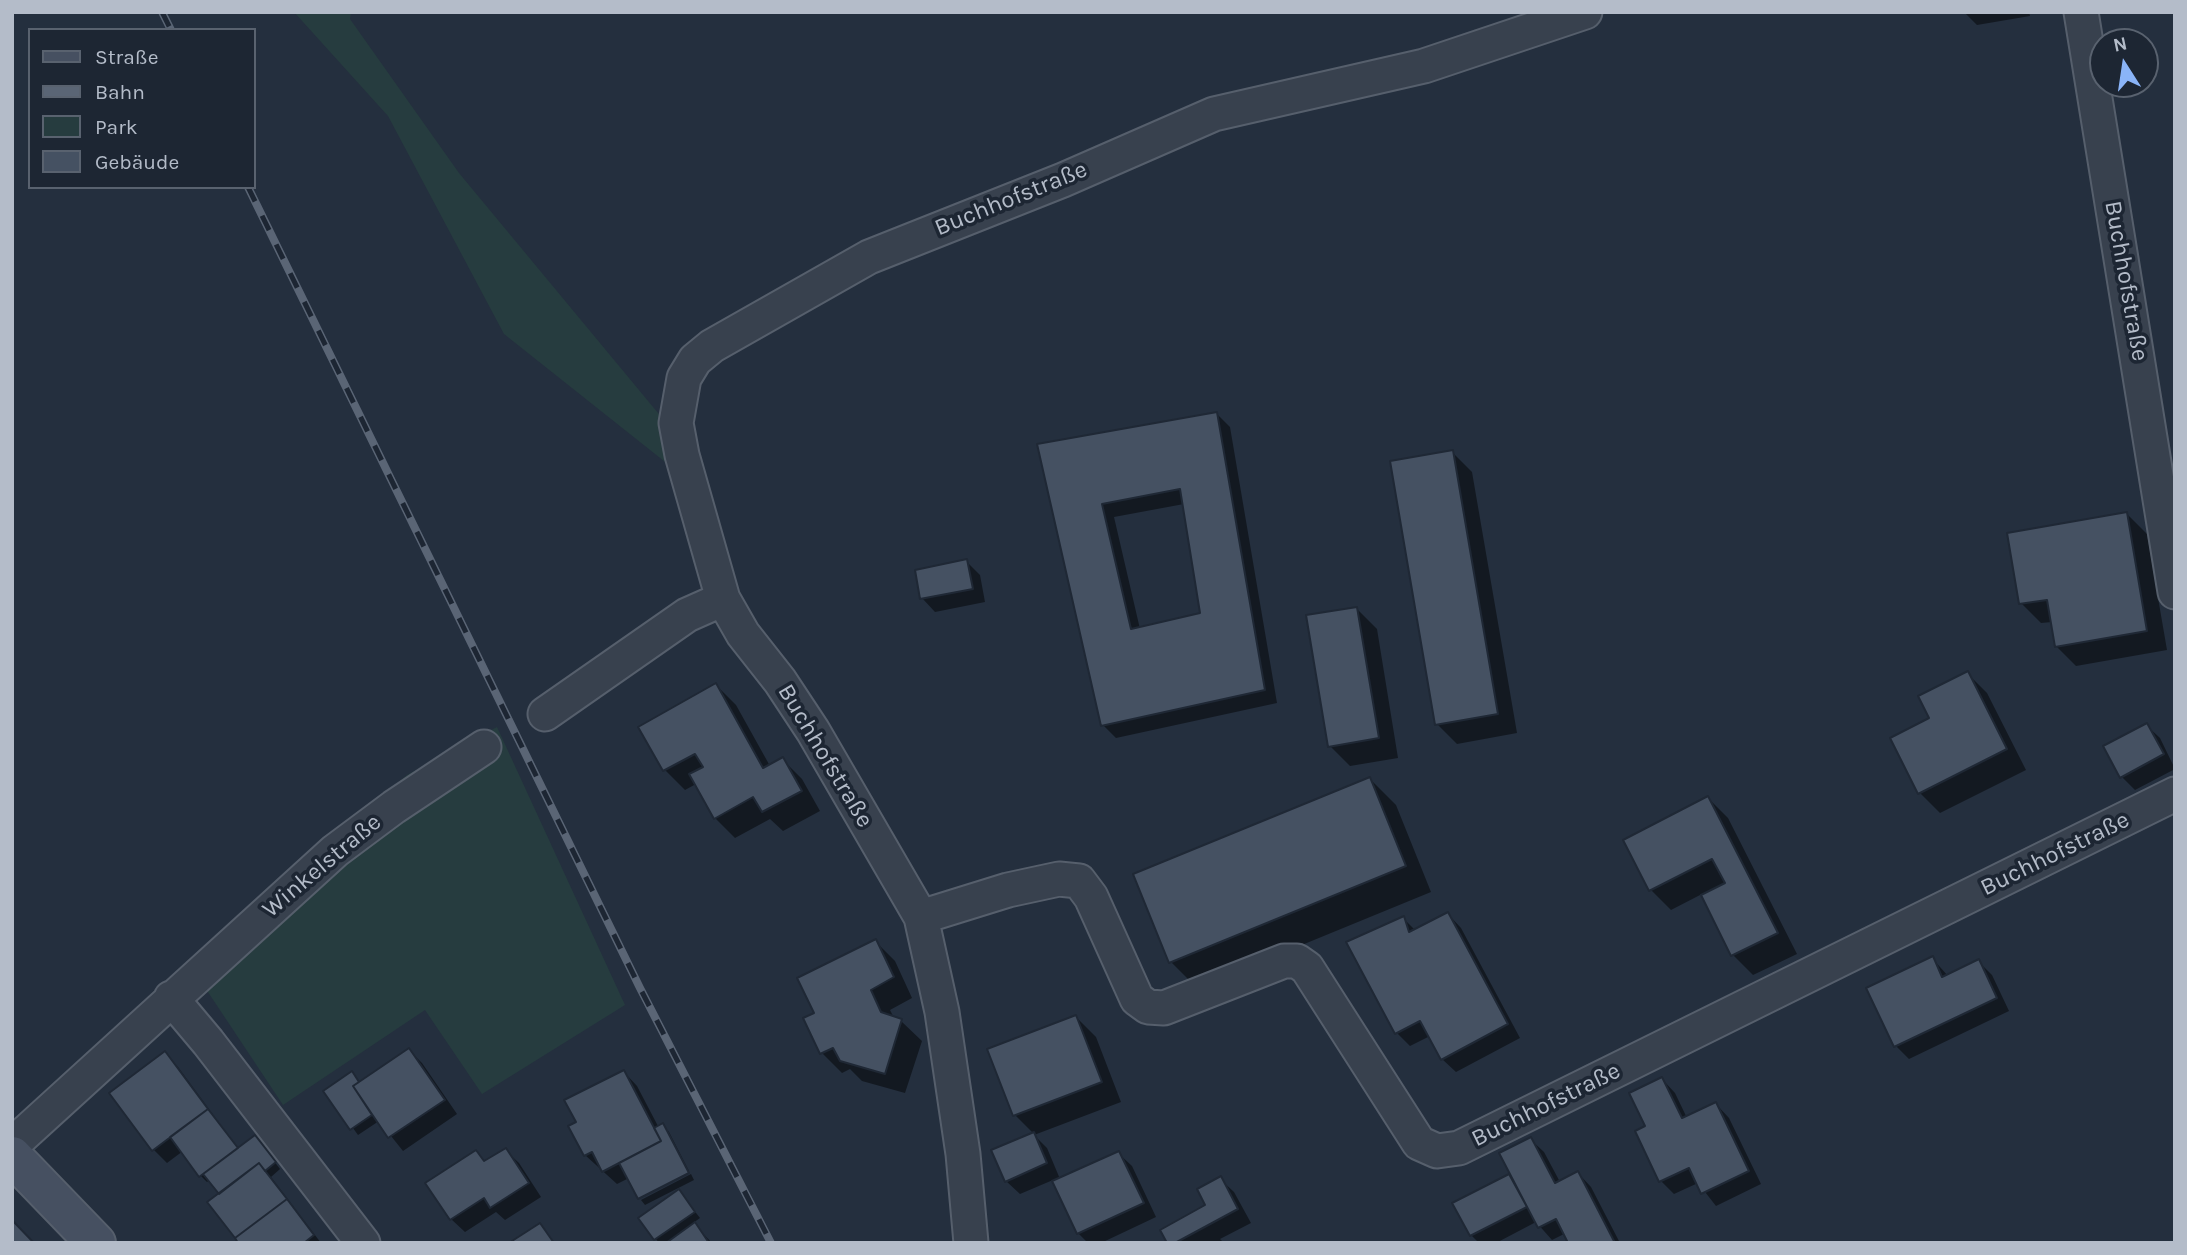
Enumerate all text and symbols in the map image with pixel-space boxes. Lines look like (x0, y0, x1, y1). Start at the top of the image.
legend (28, 28, 256, 189)
north arrow (2089, 28, 2159, 98)
text: N (2111, 32, 2129, 57)
text: Straße (95, 45, 158, 69)
text: Bahn (95, 80, 145, 104)
text: Park (95, 115, 138, 139)
text: Gebäude (95, 150, 179, 174)
street label: Buchhofstraße (930, 155, 1092, 243)
street label: Buchhofstraße (2098, 199, 2154, 363)
street label: Buchhofstraße (771, 679, 879, 833)
street label: Buchhofstraße (1976, 806, 2134, 902)
street label: Winkelstraße (257, 808, 387, 924)
street label: Buchhofstraße (1467, 1057, 1625, 1153)

